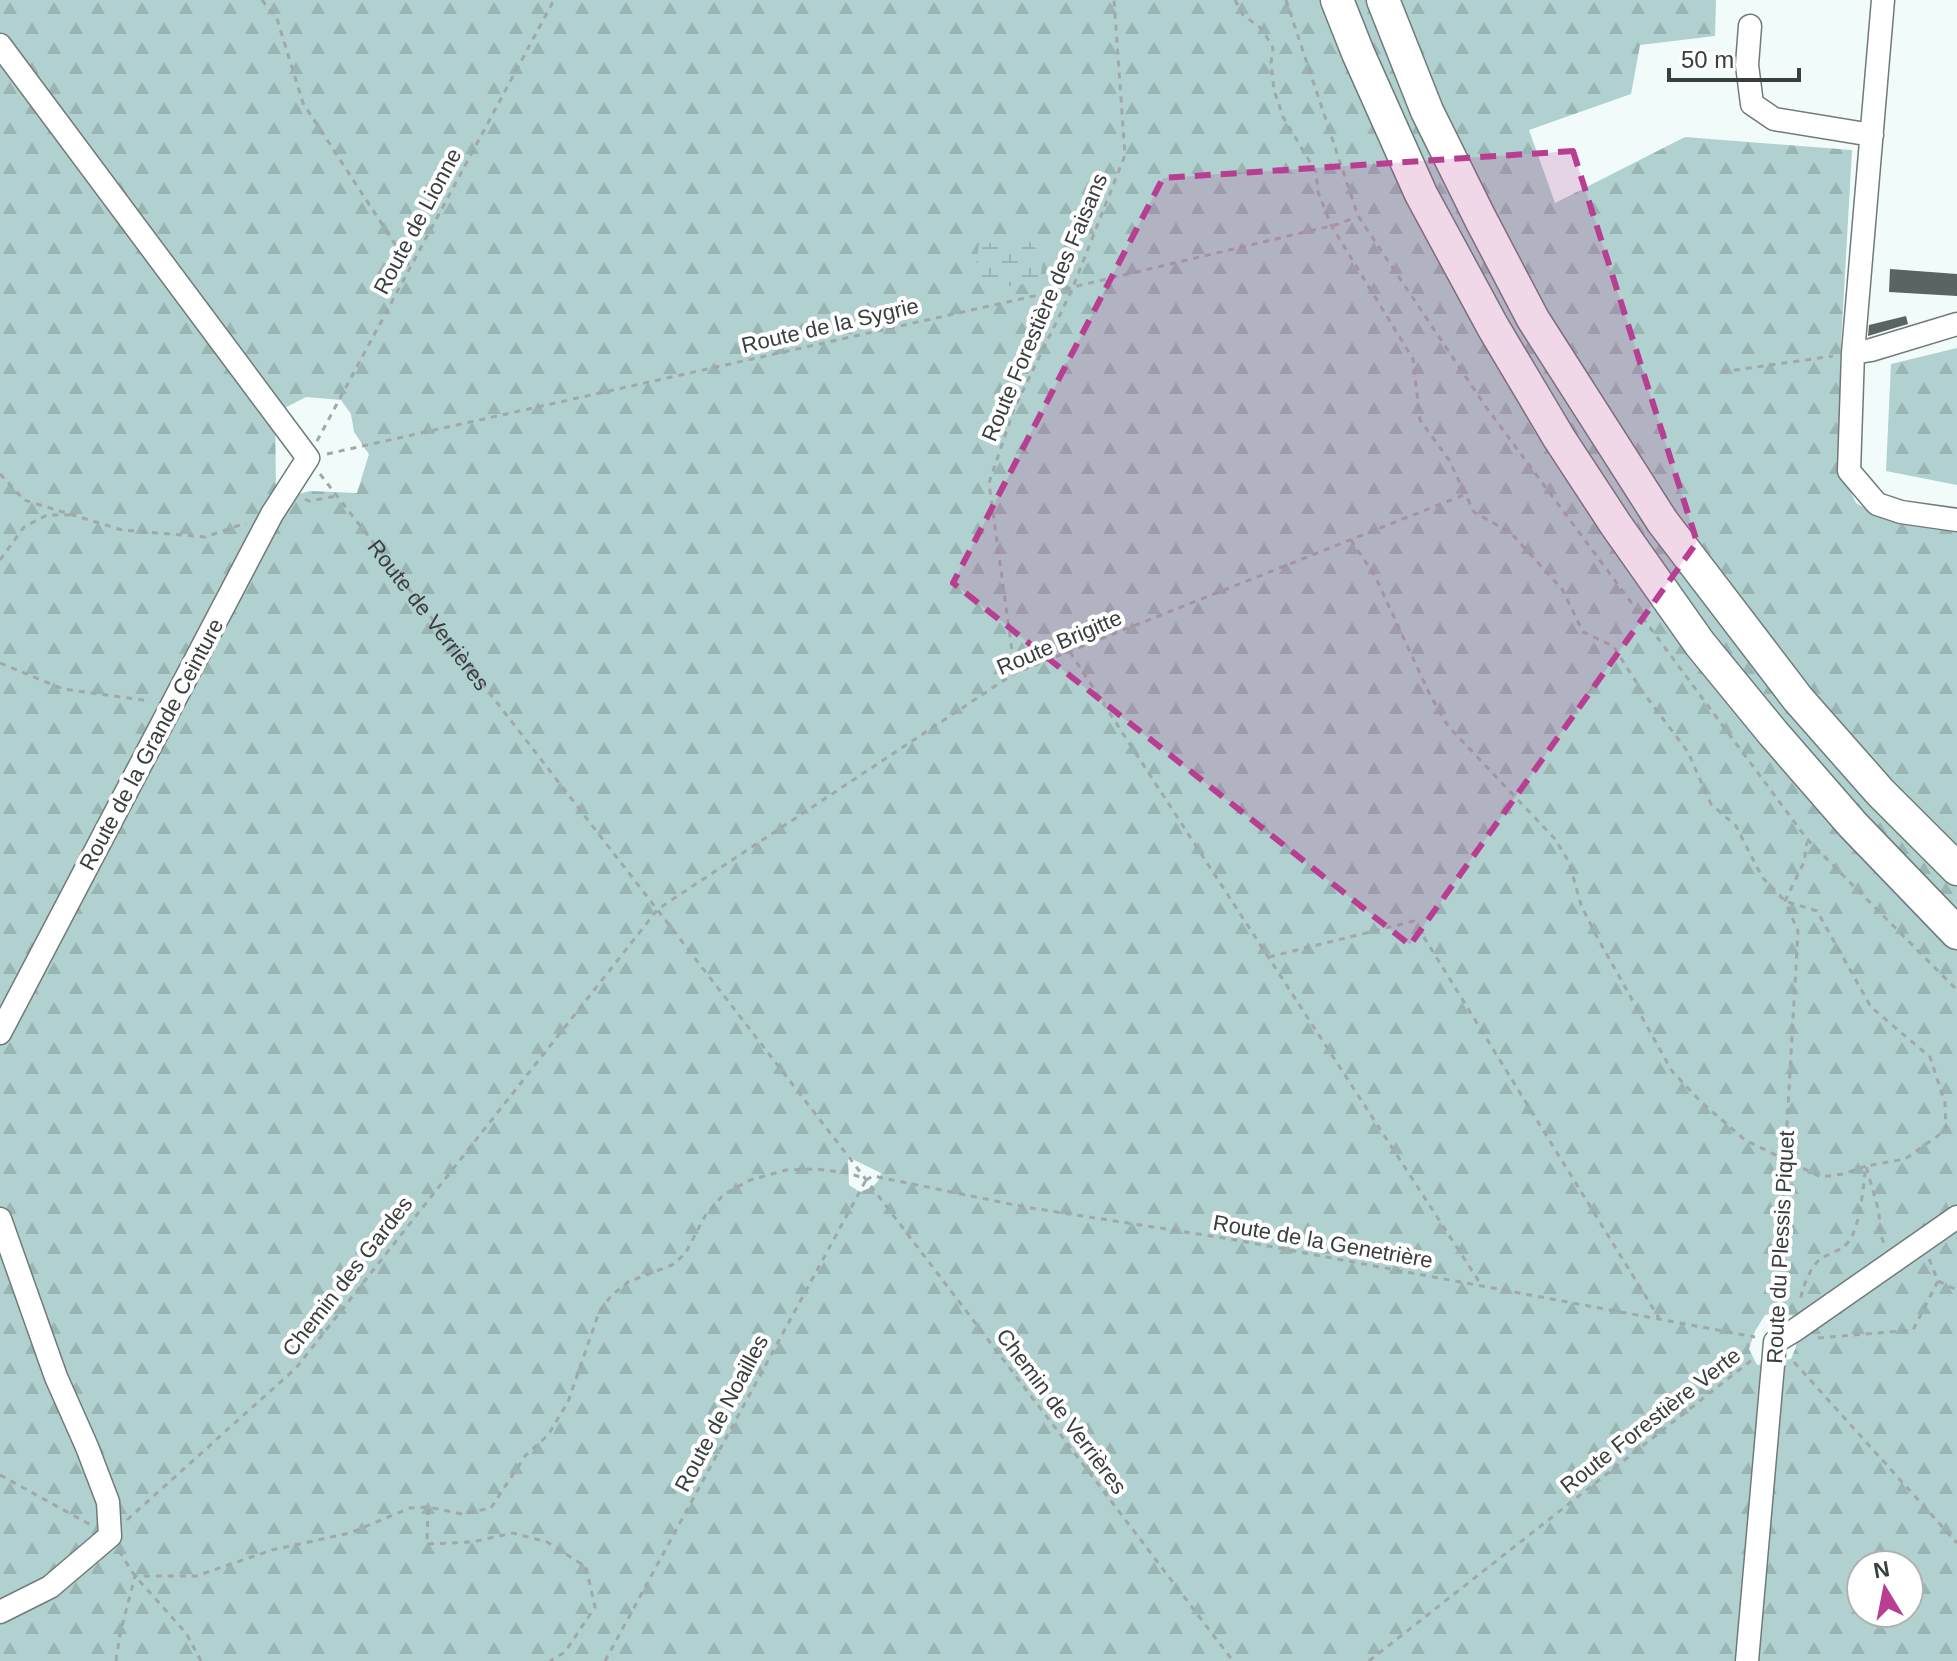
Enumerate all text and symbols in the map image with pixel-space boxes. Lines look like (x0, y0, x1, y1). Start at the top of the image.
scale bar (1669, 32, 1799, 82)
text: 50 m (1681, 46, 1734, 73)
street label: Route de Lionne (369, 144, 466, 298)
street label: Route Forestière des Faisans (977, 169, 1112, 445)
street label: Route de la Sygrie (739, 293, 921, 358)
street label: Route de Verrières (362, 535, 495, 695)
street label: Route Brigitte (993, 605, 1125, 680)
street label: Route de la Grande Ceinture (74, 614, 229, 874)
street label: Route du Plessis Piquet (1762, 1130, 1799, 1364)
street label: Chemin des Gardes (277, 1192, 417, 1361)
street label: Route de la Genetrière (1211, 1210, 1435, 1273)
street label: Chemin de Verrières (991, 1324, 1132, 1499)
street label: Route de Noailles (670, 1331, 773, 1496)
street label: Route Forestière Verte (1555, 1342, 1745, 1498)
north arrow (1845, 1549, 1925, 1629)
text: N (1872, 1556, 1892, 1583)

